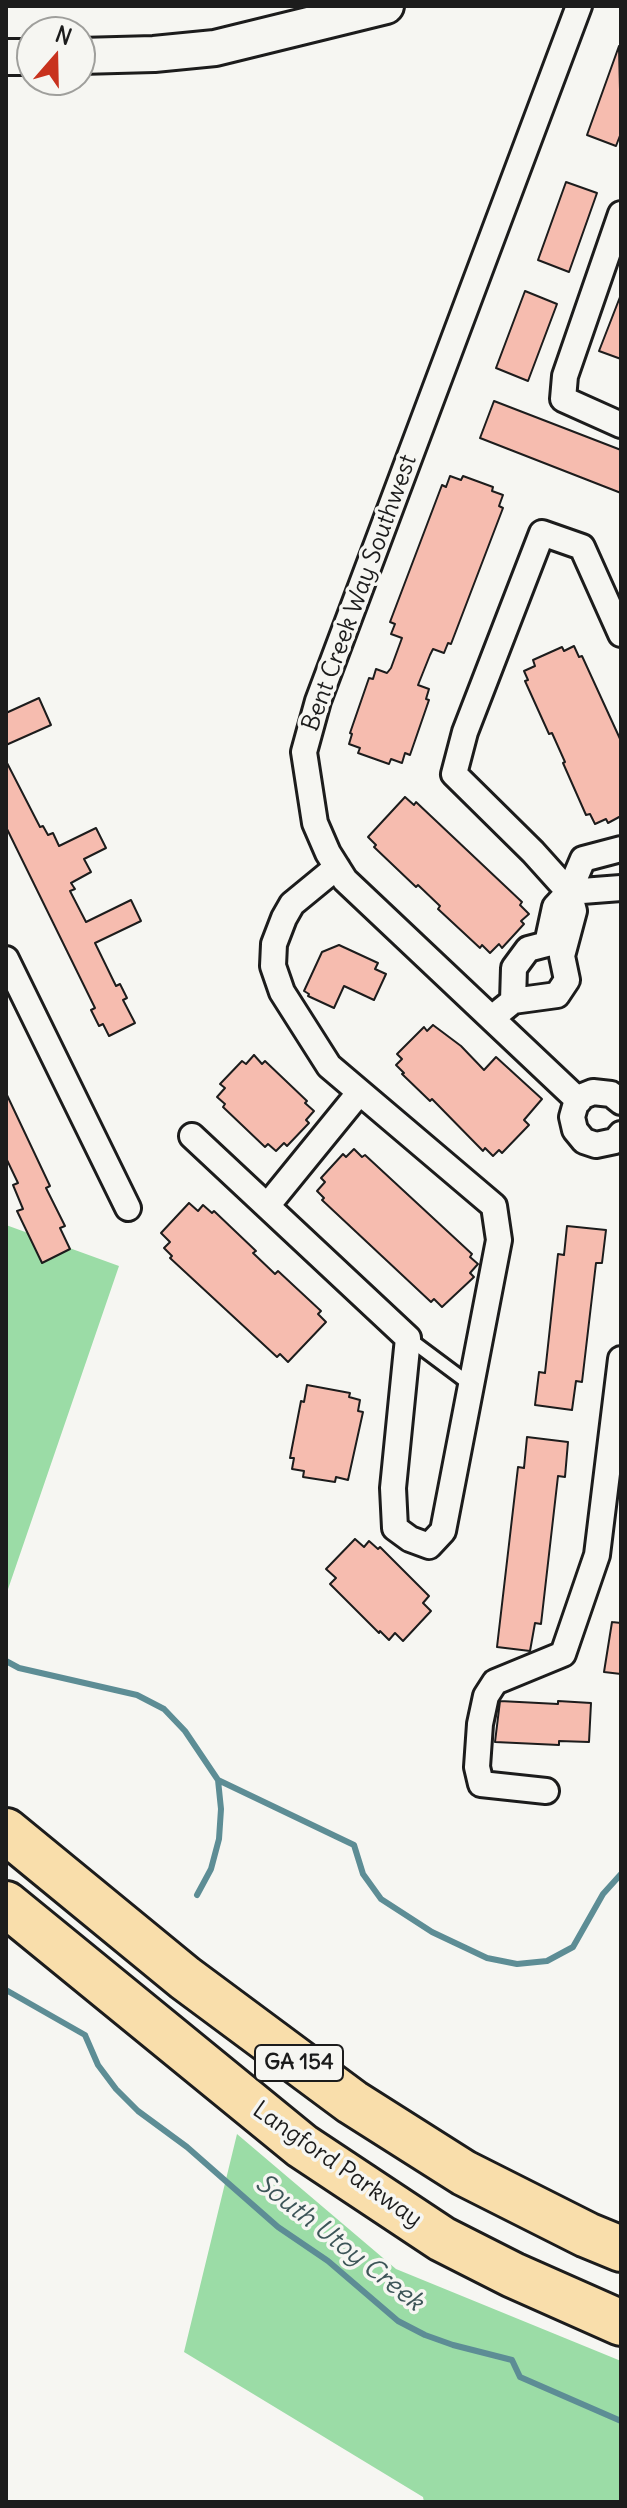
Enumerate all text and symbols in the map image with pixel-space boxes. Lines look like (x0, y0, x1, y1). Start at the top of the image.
north arrow (16, 16, 96, 96)
text: N (52, 20, 75, 51)
street label: Bent Creek Way Southwest (297, 451, 423, 735)
road number: GA 154 (255, 2045, 343, 2081)
street label: Langford Parkway (247, 2096, 427, 2234)
water label: South Utoy Creek (249, 2168, 429, 2318)

